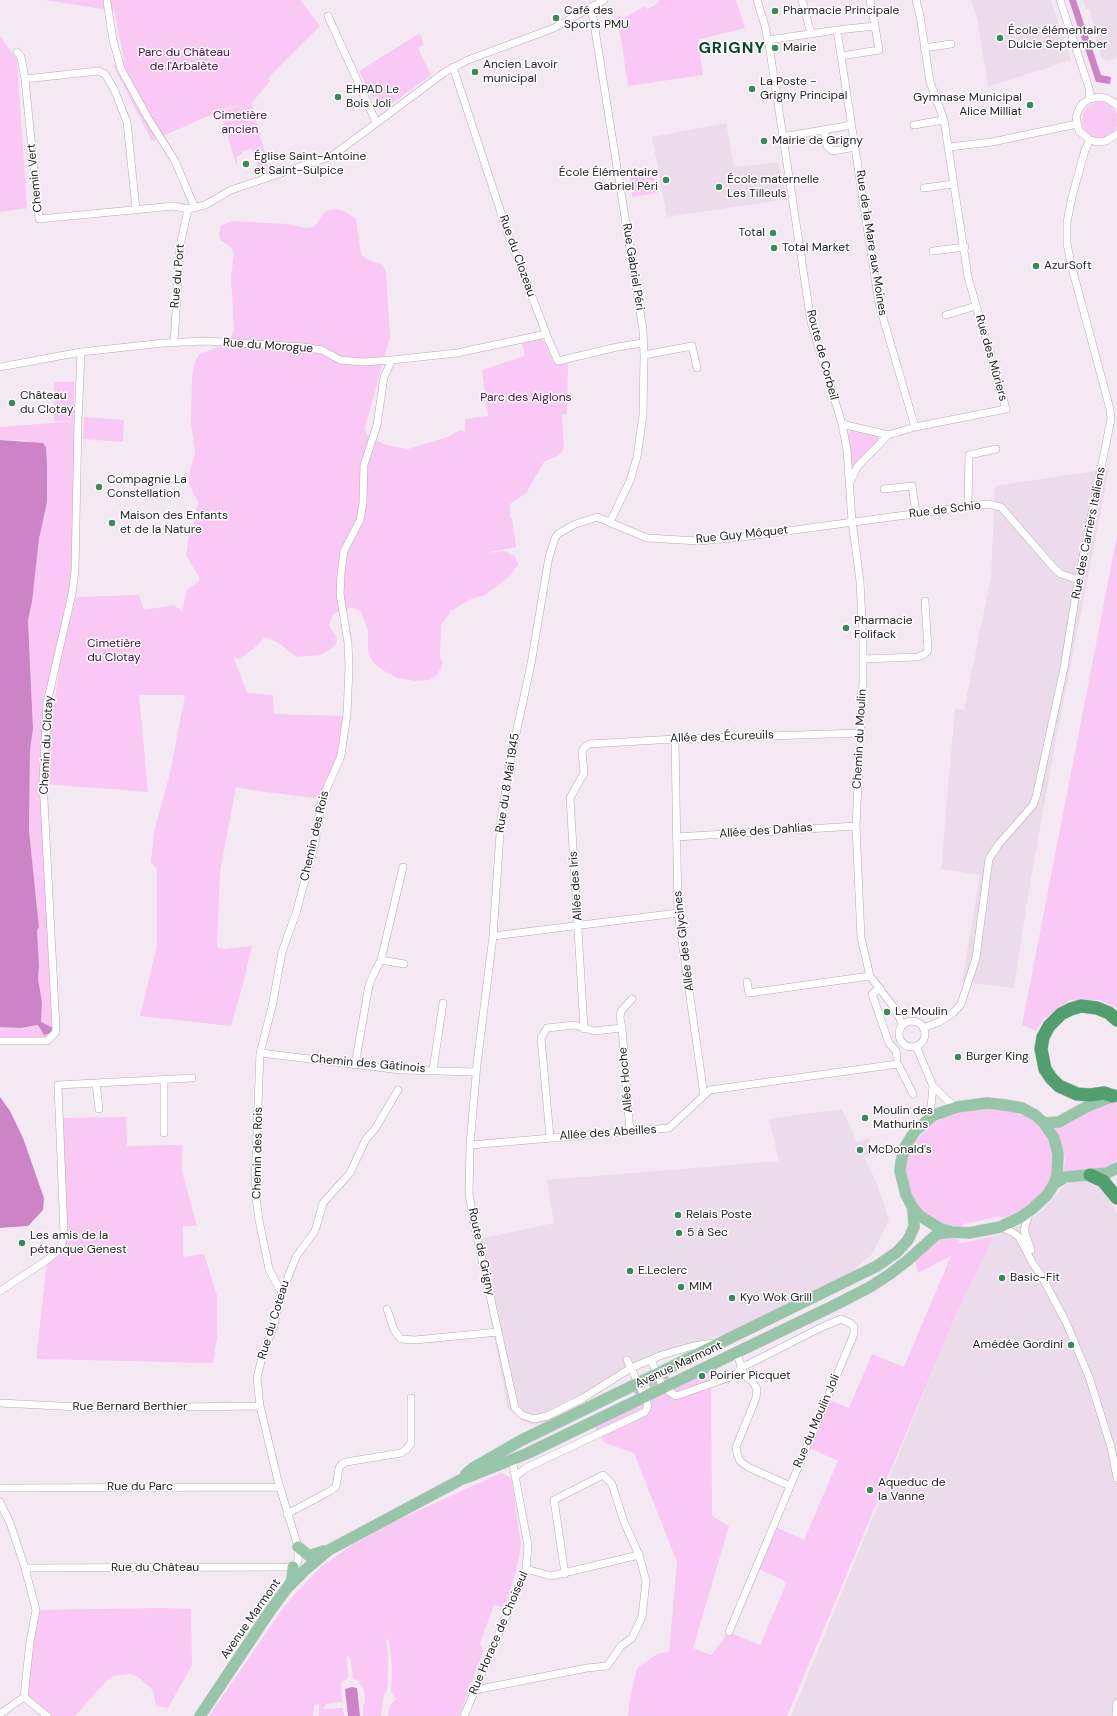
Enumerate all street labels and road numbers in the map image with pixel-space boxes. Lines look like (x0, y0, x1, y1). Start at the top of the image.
street label: Chemin Vert (24, 143, 46, 213)
street label: Rue de la Mare aux Moines (852, 169, 890, 317)
street label: Rue du Clozeau (496, 213, 538, 299)
street label: Rue Gabriel Péri (619, 222, 647, 312)
street label: Rue du Port (168, 243, 188, 309)
street label: Route de Corbeil (803, 308, 841, 402)
street label: Rue des Mûriers (972, 313, 1010, 403)
street label: Rue du Morogue (222, 336, 314, 356)
street label: Rue des Carriers Italiens (1069, 466, 1109, 600)
street label: Rue de Schio (908, 498, 982, 522)
street label: Rue Guy Môquet (695, 523, 789, 547)
street label: Chemin du Moulin (850, 689, 870, 789)
street label: Chemin du Clotay (37, 695, 57, 795)
street label: Allée des Écureuils (670, 728, 774, 746)
street label: Rue du 8 Mai 1945 (493, 732, 523, 834)
street label: Chemin des Rois (298, 789, 332, 883)
street label: Allée des Dahlias (719, 821, 813, 841)
street label: Allée des Iris (566, 851, 586, 921)
street label: Allée des Glycines (671, 890, 697, 992)
street label: Allée Hoche (616, 1046, 636, 1114)
street label: Chemin des Gâtinois (310, 1052, 426, 1076)
street label: Chemin des Rois (250, 1107, 266, 1199)
street label: Allée des Abeilles (559, 1122, 657, 1144)
street label: Route de Grigny (465, 1207, 497, 1297)
street label: Rue du Coteau (255, 1279, 293, 1361)
street label: Avenue Marmont (633, 1339, 725, 1391)
street label: Rue du Moulin Joli (791, 1372, 843, 1470)
street label: Rue Bernard Berthier (72, 1400, 188, 1414)
street label: Rue du Parc (107, 1480, 173, 1494)
street label: Rue du Château (111, 1561, 199, 1575)
street label: Rue Horace de Choiseul (466, 1569, 532, 1697)
street label: Avenue Marmont (218, 1576, 284, 1662)

